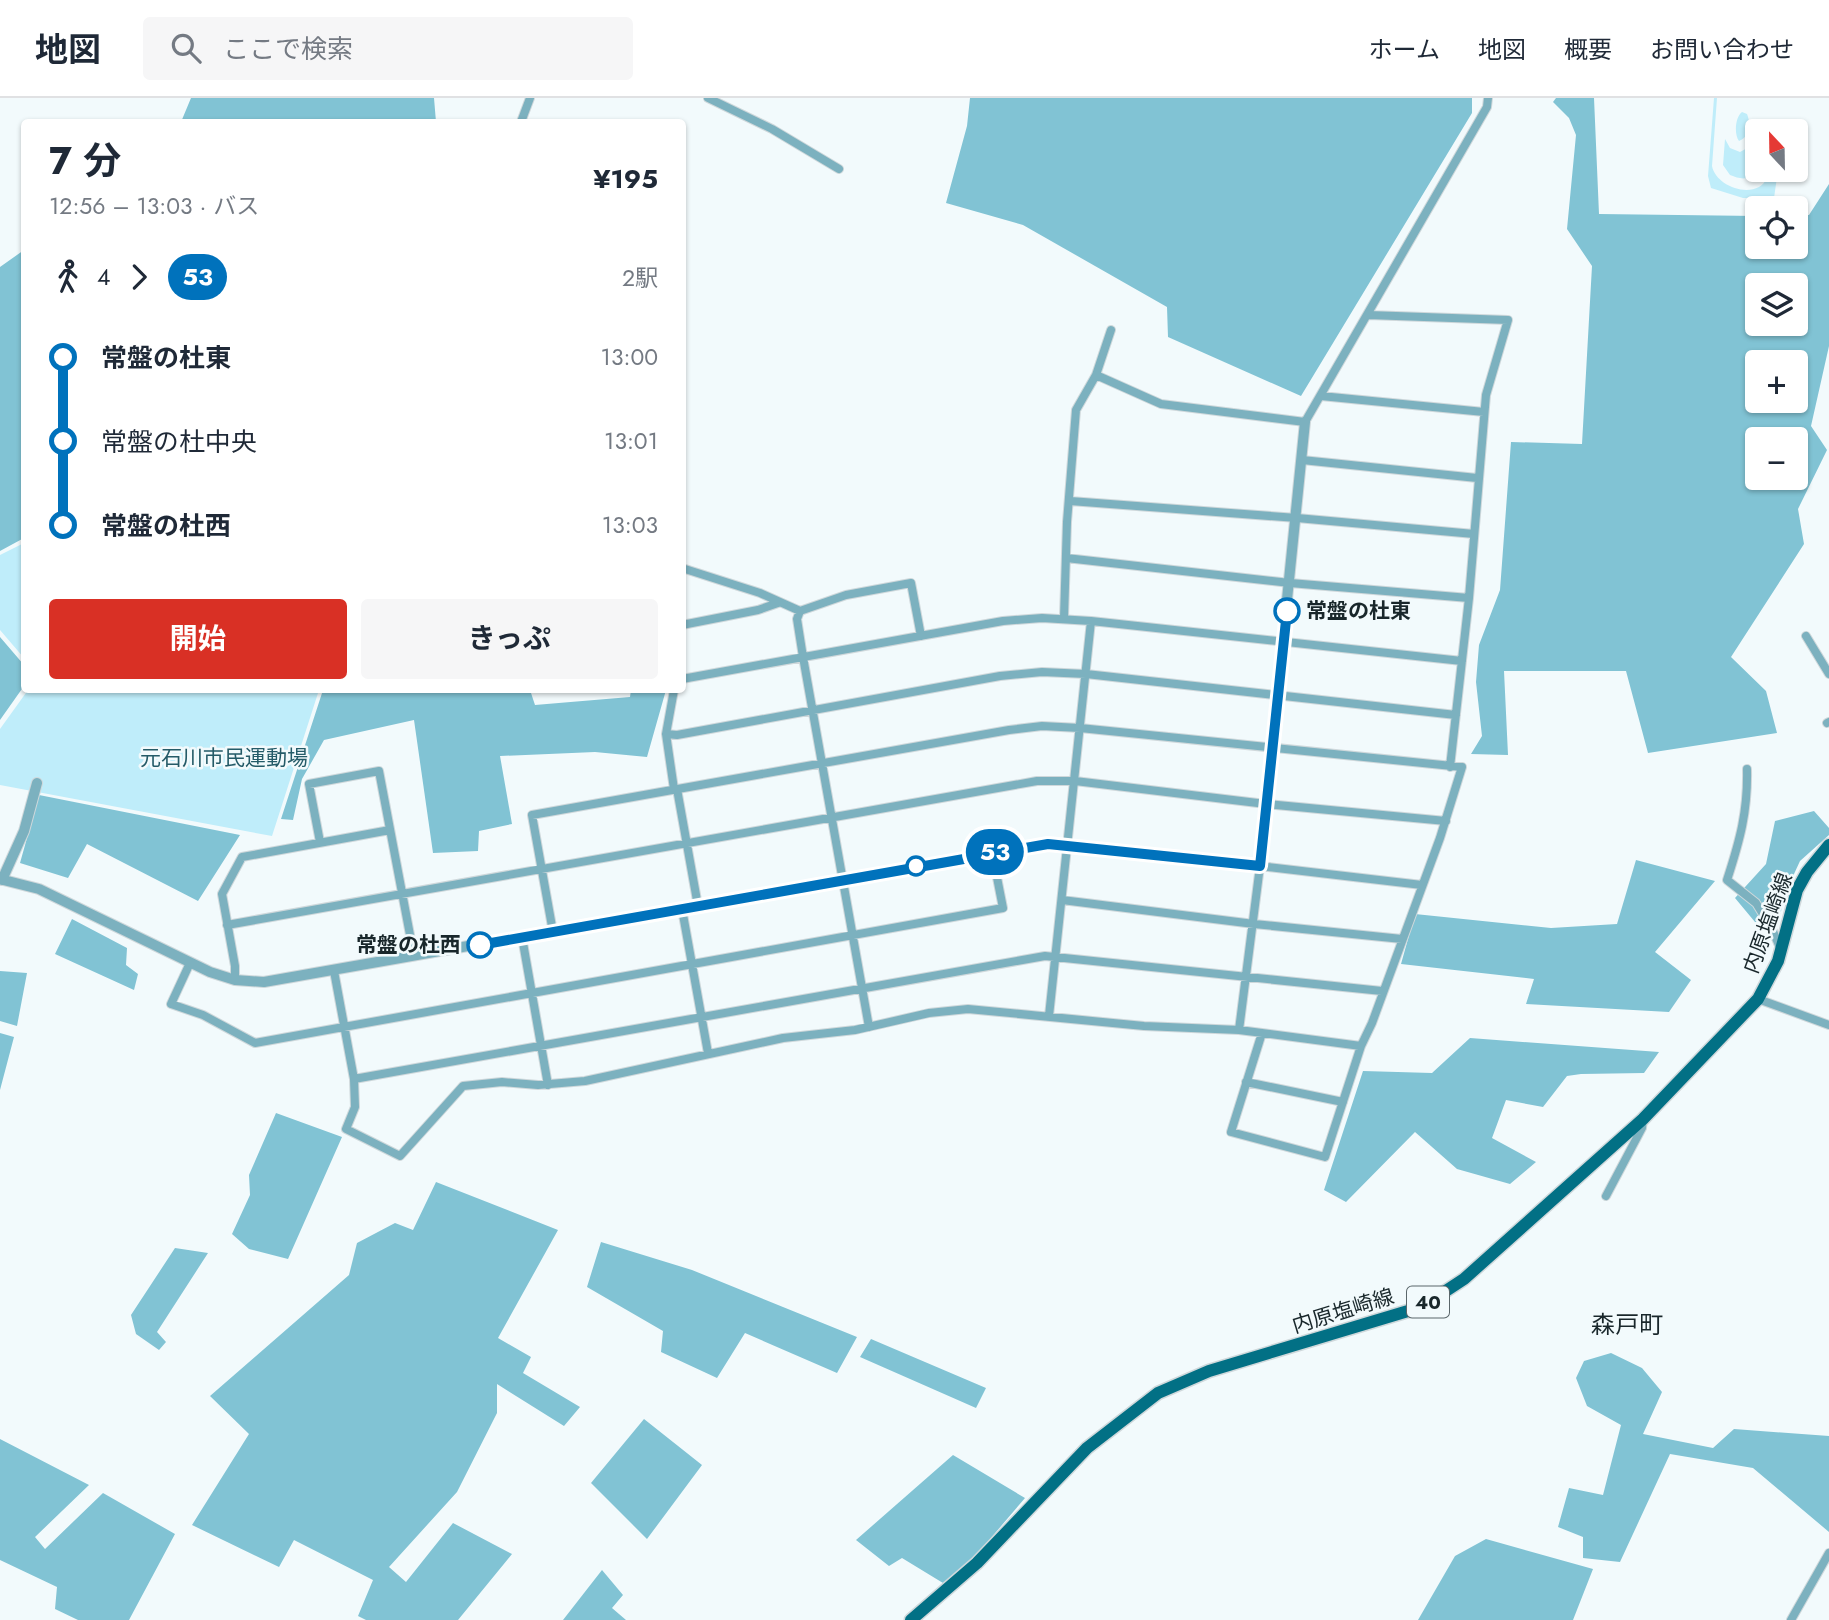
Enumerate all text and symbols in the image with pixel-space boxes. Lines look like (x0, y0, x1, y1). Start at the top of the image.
search box (143, 17, 633, 80)
text: 地図 (35, 26, 101, 73)
icon: search (167, 29, 205, 67)
text: ここで検索 (223, 30, 353, 68)
text: ホーム (1369, 32, 1440, 67)
text: 地図 (1478, 32, 1526, 67)
text: 概要 (1564, 32, 1612, 67)
text: お問い合わせ (1650, 32, 1794, 67)
north arrow (1745, 119, 1808, 182)
map controls (1745, 119, 1808, 490)
text: 7 分 (49, 133, 121, 188)
text: ¥195 (593, 160, 658, 198)
text: 12:56 – 13:03 · バス (49, 189, 259, 223)
button: locate (1745, 196, 1808, 259)
icon: walk (49, 258, 87, 296)
icon: forward (120, 258, 158, 296)
text: 53 (182, 259, 213, 294)
text: 4 (97, 260, 110, 294)
text: 2駅 (622, 261, 658, 295)
button: layers (1745, 273, 1808, 336)
text: 常盤の杜東 (101, 339, 231, 377)
text: 13:00 (601, 340, 658, 374)
button: + (1745, 350, 1808, 413)
text: 常盤の杜中央 (101, 423, 257, 461)
text: 13:01 (604, 424, 658, 458)
button: − (1745, 427, 1808, 490)
text: 常盤の杜西 (101, 507, 231, 545)
text: 13:03 (602, 508, 658, 542)
place label: 常盤の杜東 (1306, 596, 1411, 626)
marker: 常盤の杜東 (1274, 598, 1300, 624)
button: 開始 (49, 599, 347, 679)
button: きっぷ (361, 599, 658, 679)
park label: 元石川市民運動場 (140, 743, 308, 773)
line badge: 53 (964, 829, 1026, 875)
text: 53 (980, 834, 1010, 869)
unlabelled marker (906, 856, 926, 876)
street label: 内原塩崎線 (1736, 869, 1800, 977)
place label: 常盤の杜西 (356, 930, 461, 960)
marker: 常盤の杜西 (467, 932, 493, 958)
street label: 内原塩崎線 (1288, 1281, 1398, 1341)
road number: 40 (1407, 1286, 1449, 1318)
district label: 森戸町 (1591, 1307, 1663, 1342)

